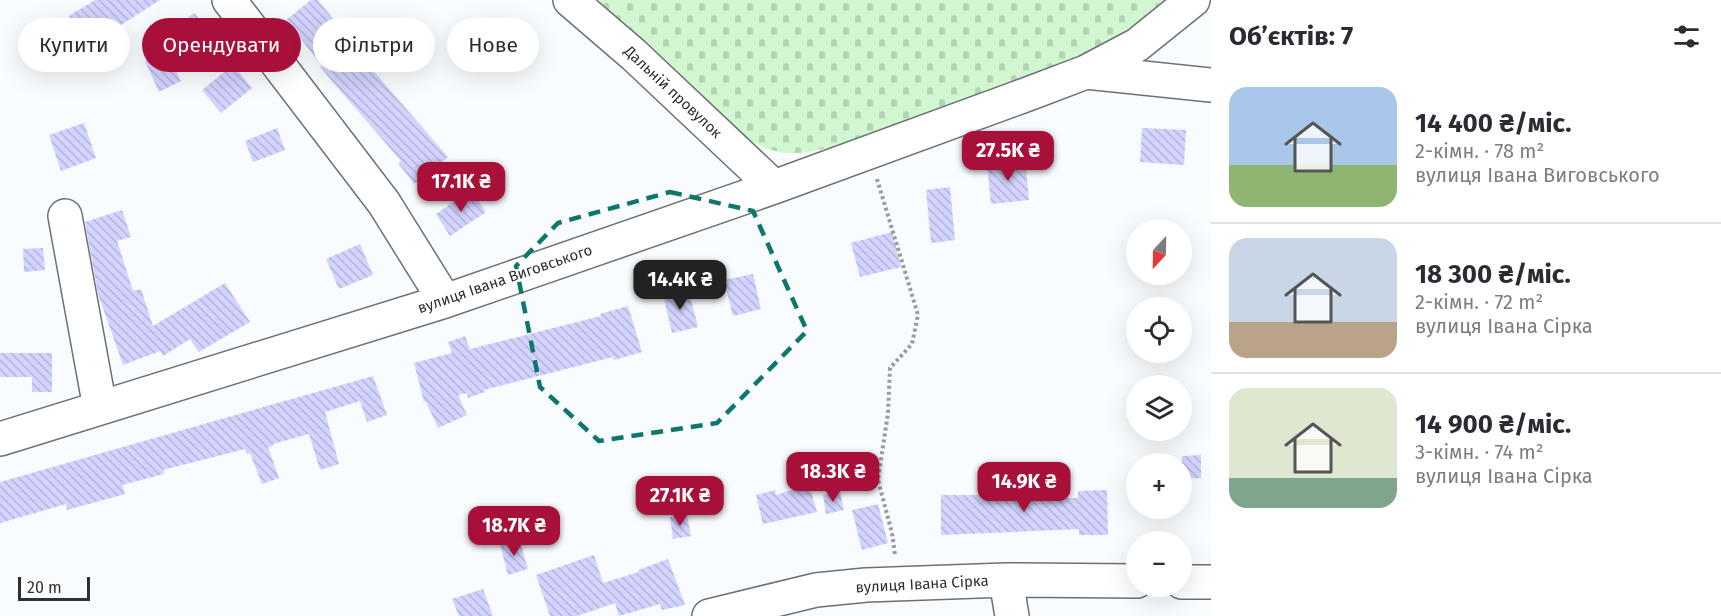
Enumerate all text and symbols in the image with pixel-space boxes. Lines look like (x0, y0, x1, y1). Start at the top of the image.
chip: Купити (18, 18, 130, 72)
chip: Орендувати (142, 18, 301, 72)
chip: Фільтри (313, 18, 435, 72)
chip: Нове (447, 18, 539, 72)
icon: filters (1670, 20, 1703, 53)
text: Об’єктів: 7 (1229, 21, 1353, 52)
street label: Дальній провулок (620, 41, 726, 142)
text: 14 400 ₴/міс. (1415, 108, 1571, 139)
icon: home (1277, 111, 1349, 183)
pin: 27.5K ₴ (953, 131, 1063, 182)
text: 27.5K ₴ (976, 138, 1040, 162)
text: 2-кімн. · 78 m² (1415, 139, 1544, 163)
pin: 17.1K ₴ (406, 162, 516, 213)
text: вулиця Івана Виговського (1415, 163, 1660, 187)
text: 17.1K ₴ (431, 169, 491, 193)
north arrow (1126, 219, 1192, 285)
map controls (1126, 219, 1192, 597)
street label: вулиця Івана Виговського (415, 241, 595, 317)
text: 18 300 ₴/міс. (1415, 259, 1571, 290)
pin: 14.4K ₴ (625, 260, 735, 311)
icon: home (1277, 262, 1349, 334)
text: 14.4K ₴ (647, 267, 713, 291)
text: 2-кімн. · 72 m² (1415, 290, 1543, 314)
button: locate (1126, 297, 1192, 363)
text: вулиця Івана Сірка (1415, 314, 1593, 338)
button: layers (1126, 375, 1192, 441)
text: 14 900 ₴/міс. (1415, 409, 1571, 440)
icon: home (1277, 412, 1349, 484)
text: 3-кімн. · 74 m² (1415, 440, 1544, 464)
pin: 18.3K ₴ (778, 452, 888, 503)
button: + (1126, 453, 1192, 519)
text: 18.3K ₴ (800, 459, 866, 483)
pin: 14.9K ₴ (969, 462, 1079, 513)
text: вулиця Івана Сірка (1415, 464, 1593, 488)
text: 14.9K ₴ (991, 469, 1057, 493)
pin: 27.1K ₴ (625, 476, 735, 527)
text: 27.1K ₴ (650, 483, 710, 507)
pin: 18.7K ₴ (459, 506, 569, 557)
text: 18.7K ₴ (482, 513, 546, 537)
button: − (1126, 531, 1192, 597)
street label: вулиця Івана Сірка (855, 572, 989, 596)
scale bar (18, 574, 90, 602)
text: 20 m (27, 578, 62, 597)

